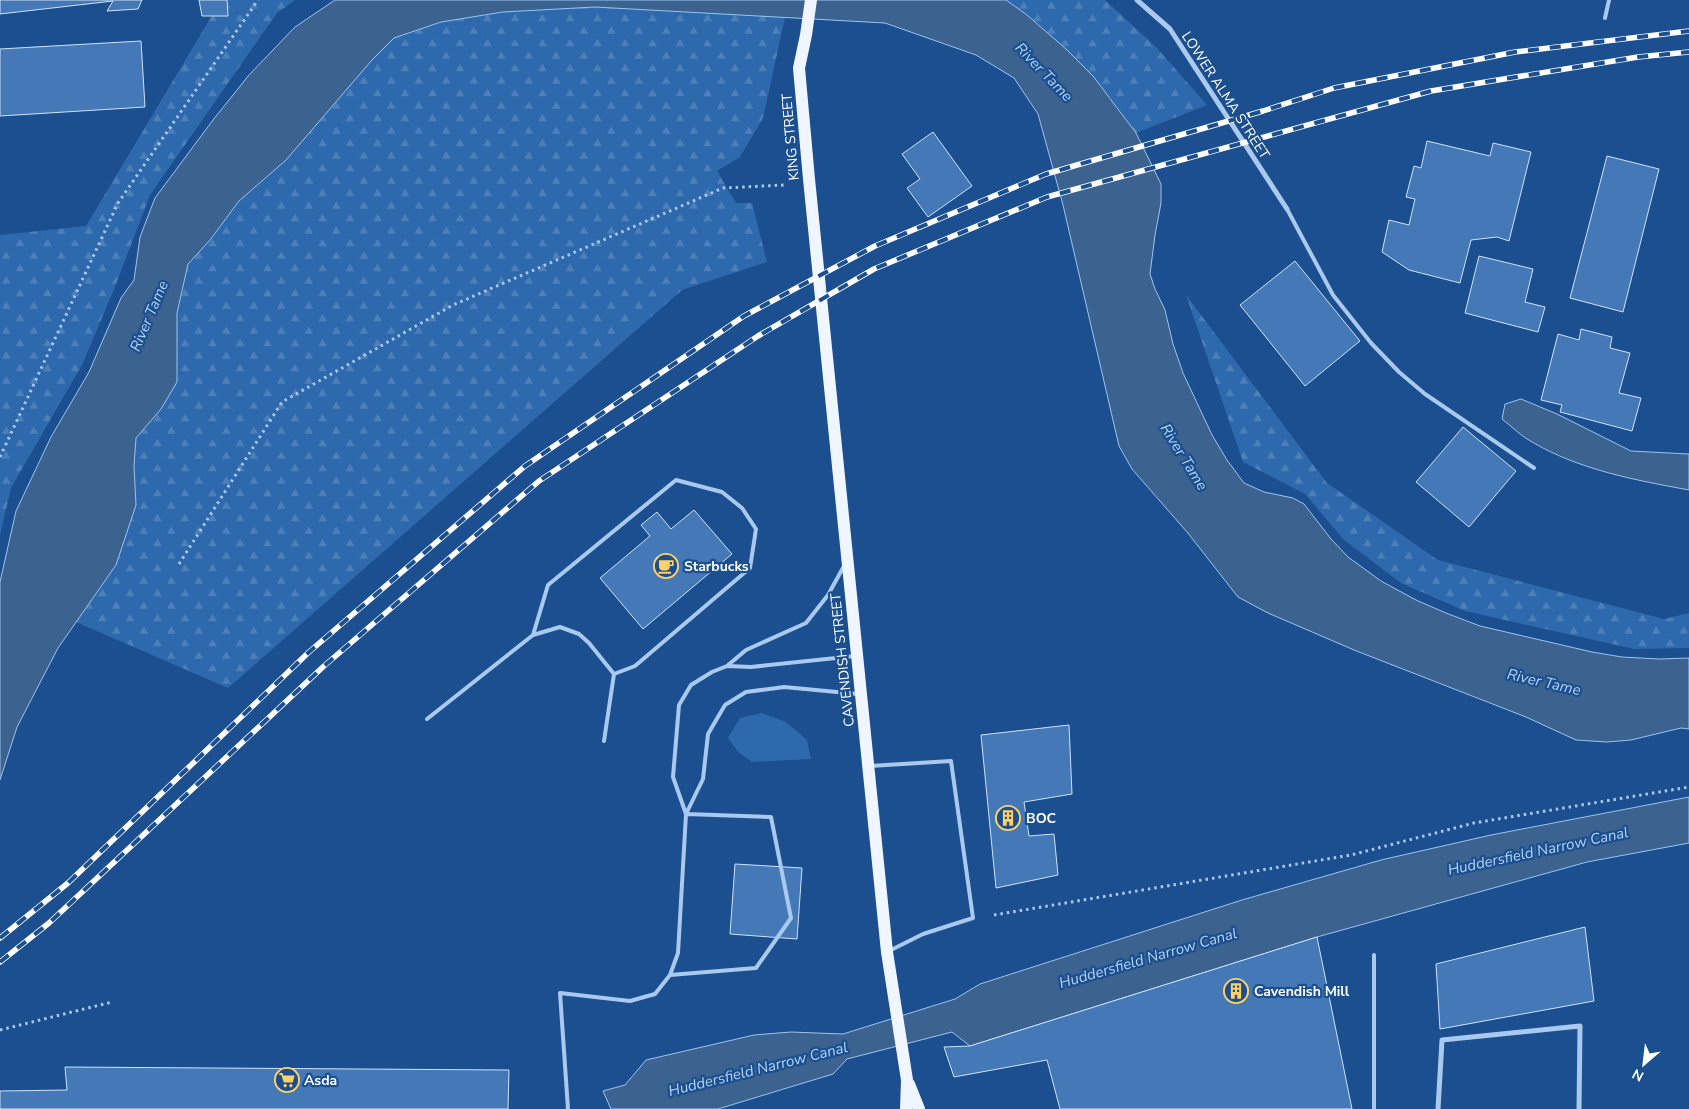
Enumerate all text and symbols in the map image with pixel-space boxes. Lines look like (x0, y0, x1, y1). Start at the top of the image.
street label: LOWER ALMA STREET (1177, 28, 1274, 163)
water label: River Tame (1011, 38, 1077, 106)
street label: KING STREET (777, 92, 804, 181)
water label: River Tame (125, 278, 173, 354)
water label: River Tame (1156, 420, 1212, 494)
cafe icon: Starbucks (653, 553, 679, 579)
place label: Starbucks (684, 557, 749, 576)
street label: CAVENDISH STREET (826, 592, 859, 728)
water label: River Tame (1505, 664, 1583, 700)
building icon: BOC (995, 805, 1021, 831)
place label: BOC (1026, 809, 1057, 828)
water label: Huddersfield Narrow Canal (1446, 822, 1630, 880)
water label: Huddersfield Narrow Canal (1057, 923, 1239, 993)
building icon: Cavendish Mill (1223, 978, 1249, 1004)
place label: Cavendish Mill (1254, 982, 1350, 1001)
water label: Huddersfield Narrow Canal (666, 1037, 850, 1101)
north arrow (1619, 1039, 1669, 1089)
text: N (1629, 1064, 1647, 1086)
supermarket icon: Asda (274, 1067, 300, 1093)
place label: Asda (304, 1071, 337, 1090)

